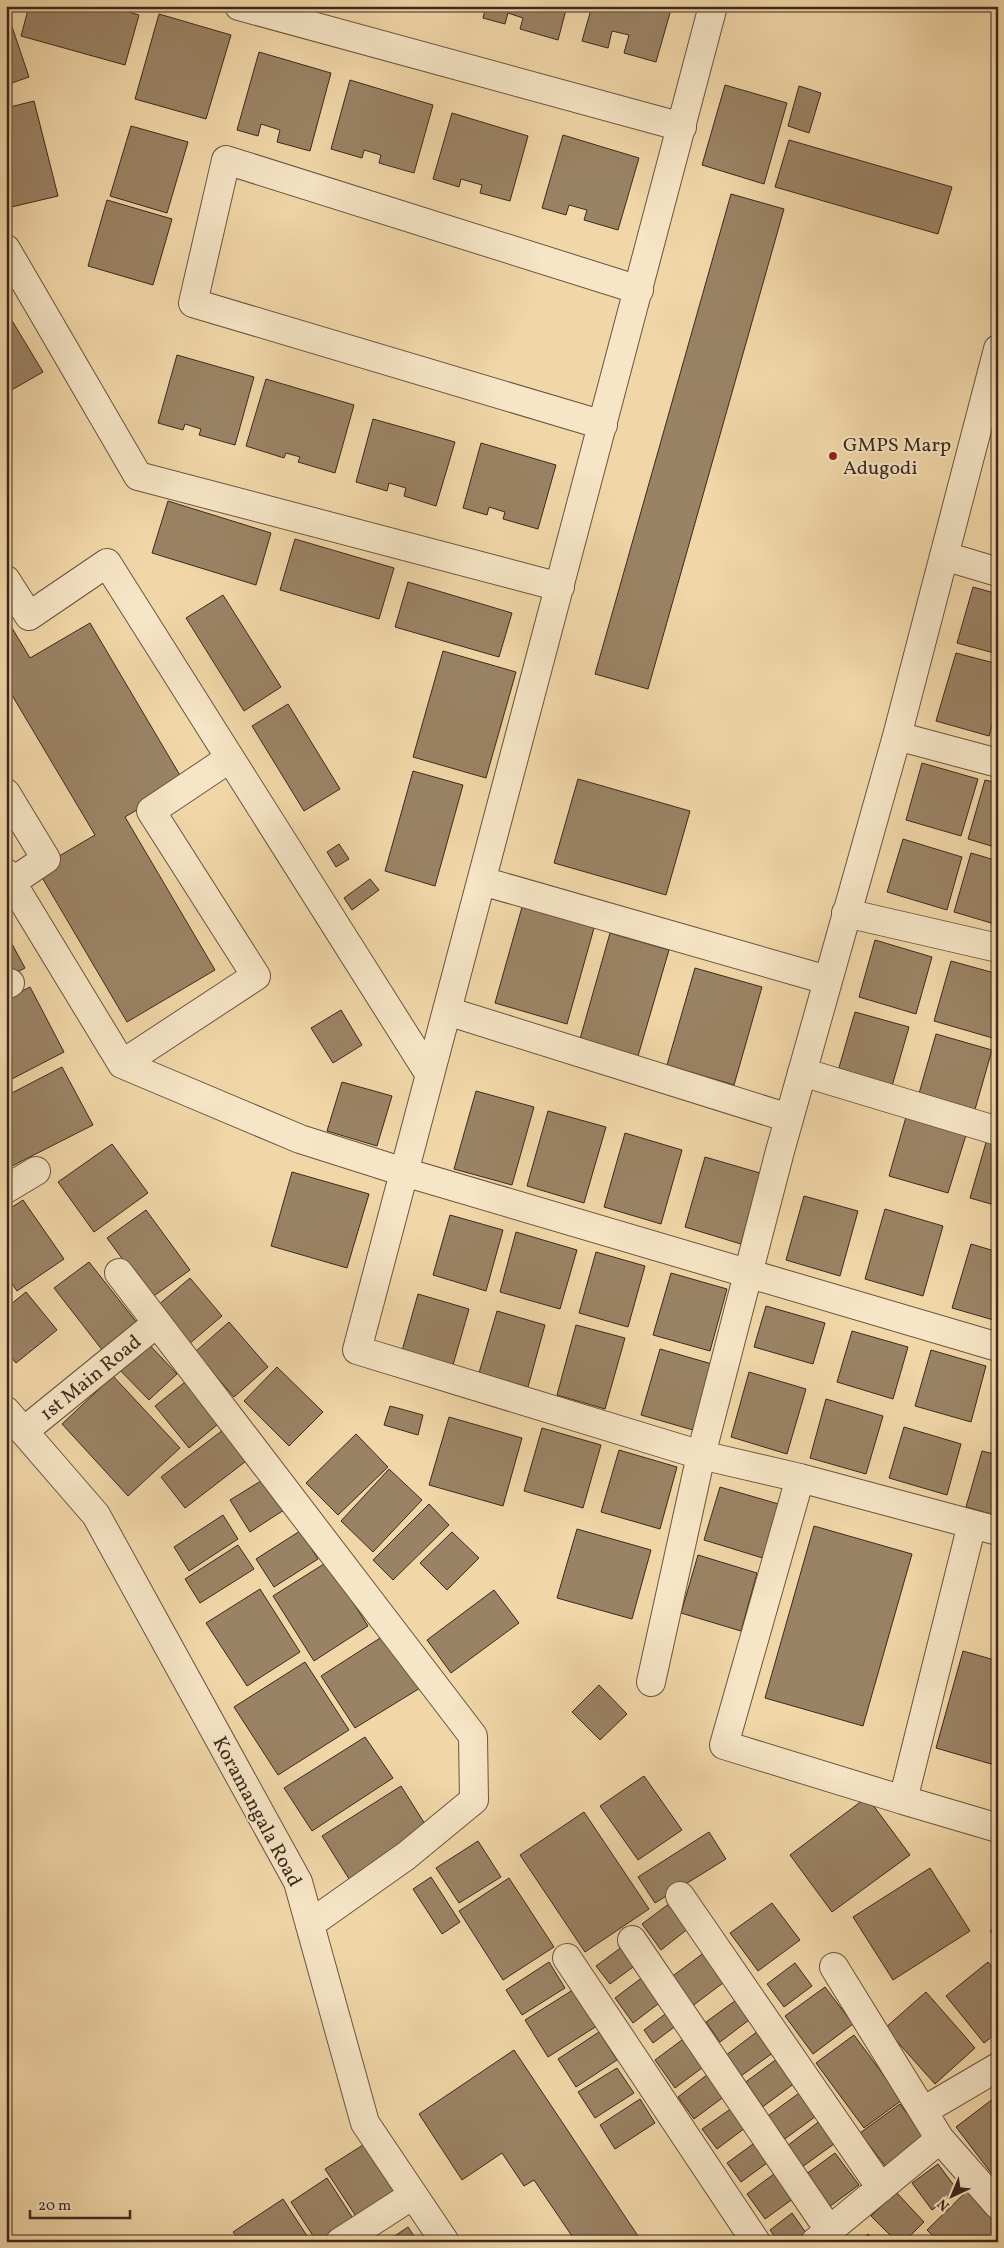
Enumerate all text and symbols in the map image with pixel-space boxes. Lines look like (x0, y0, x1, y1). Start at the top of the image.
place label: GMPS Marp Adugodi (843, 432, 951, 483)
marker: GMPS Marp Adugodi (827, 450, 839, 462)
street label: 1st Main Road (35, 1329, 148, 1428)
street label: Koramangala Road (205, 1732, 308, 1892)
north arrow (926, 2170, 976, 2220)
scale bar (30, 2188, 130, 2220)
text: N (934, 2194, 954, 2215)
text: 20 m (38, 2196, 71, 2217)

